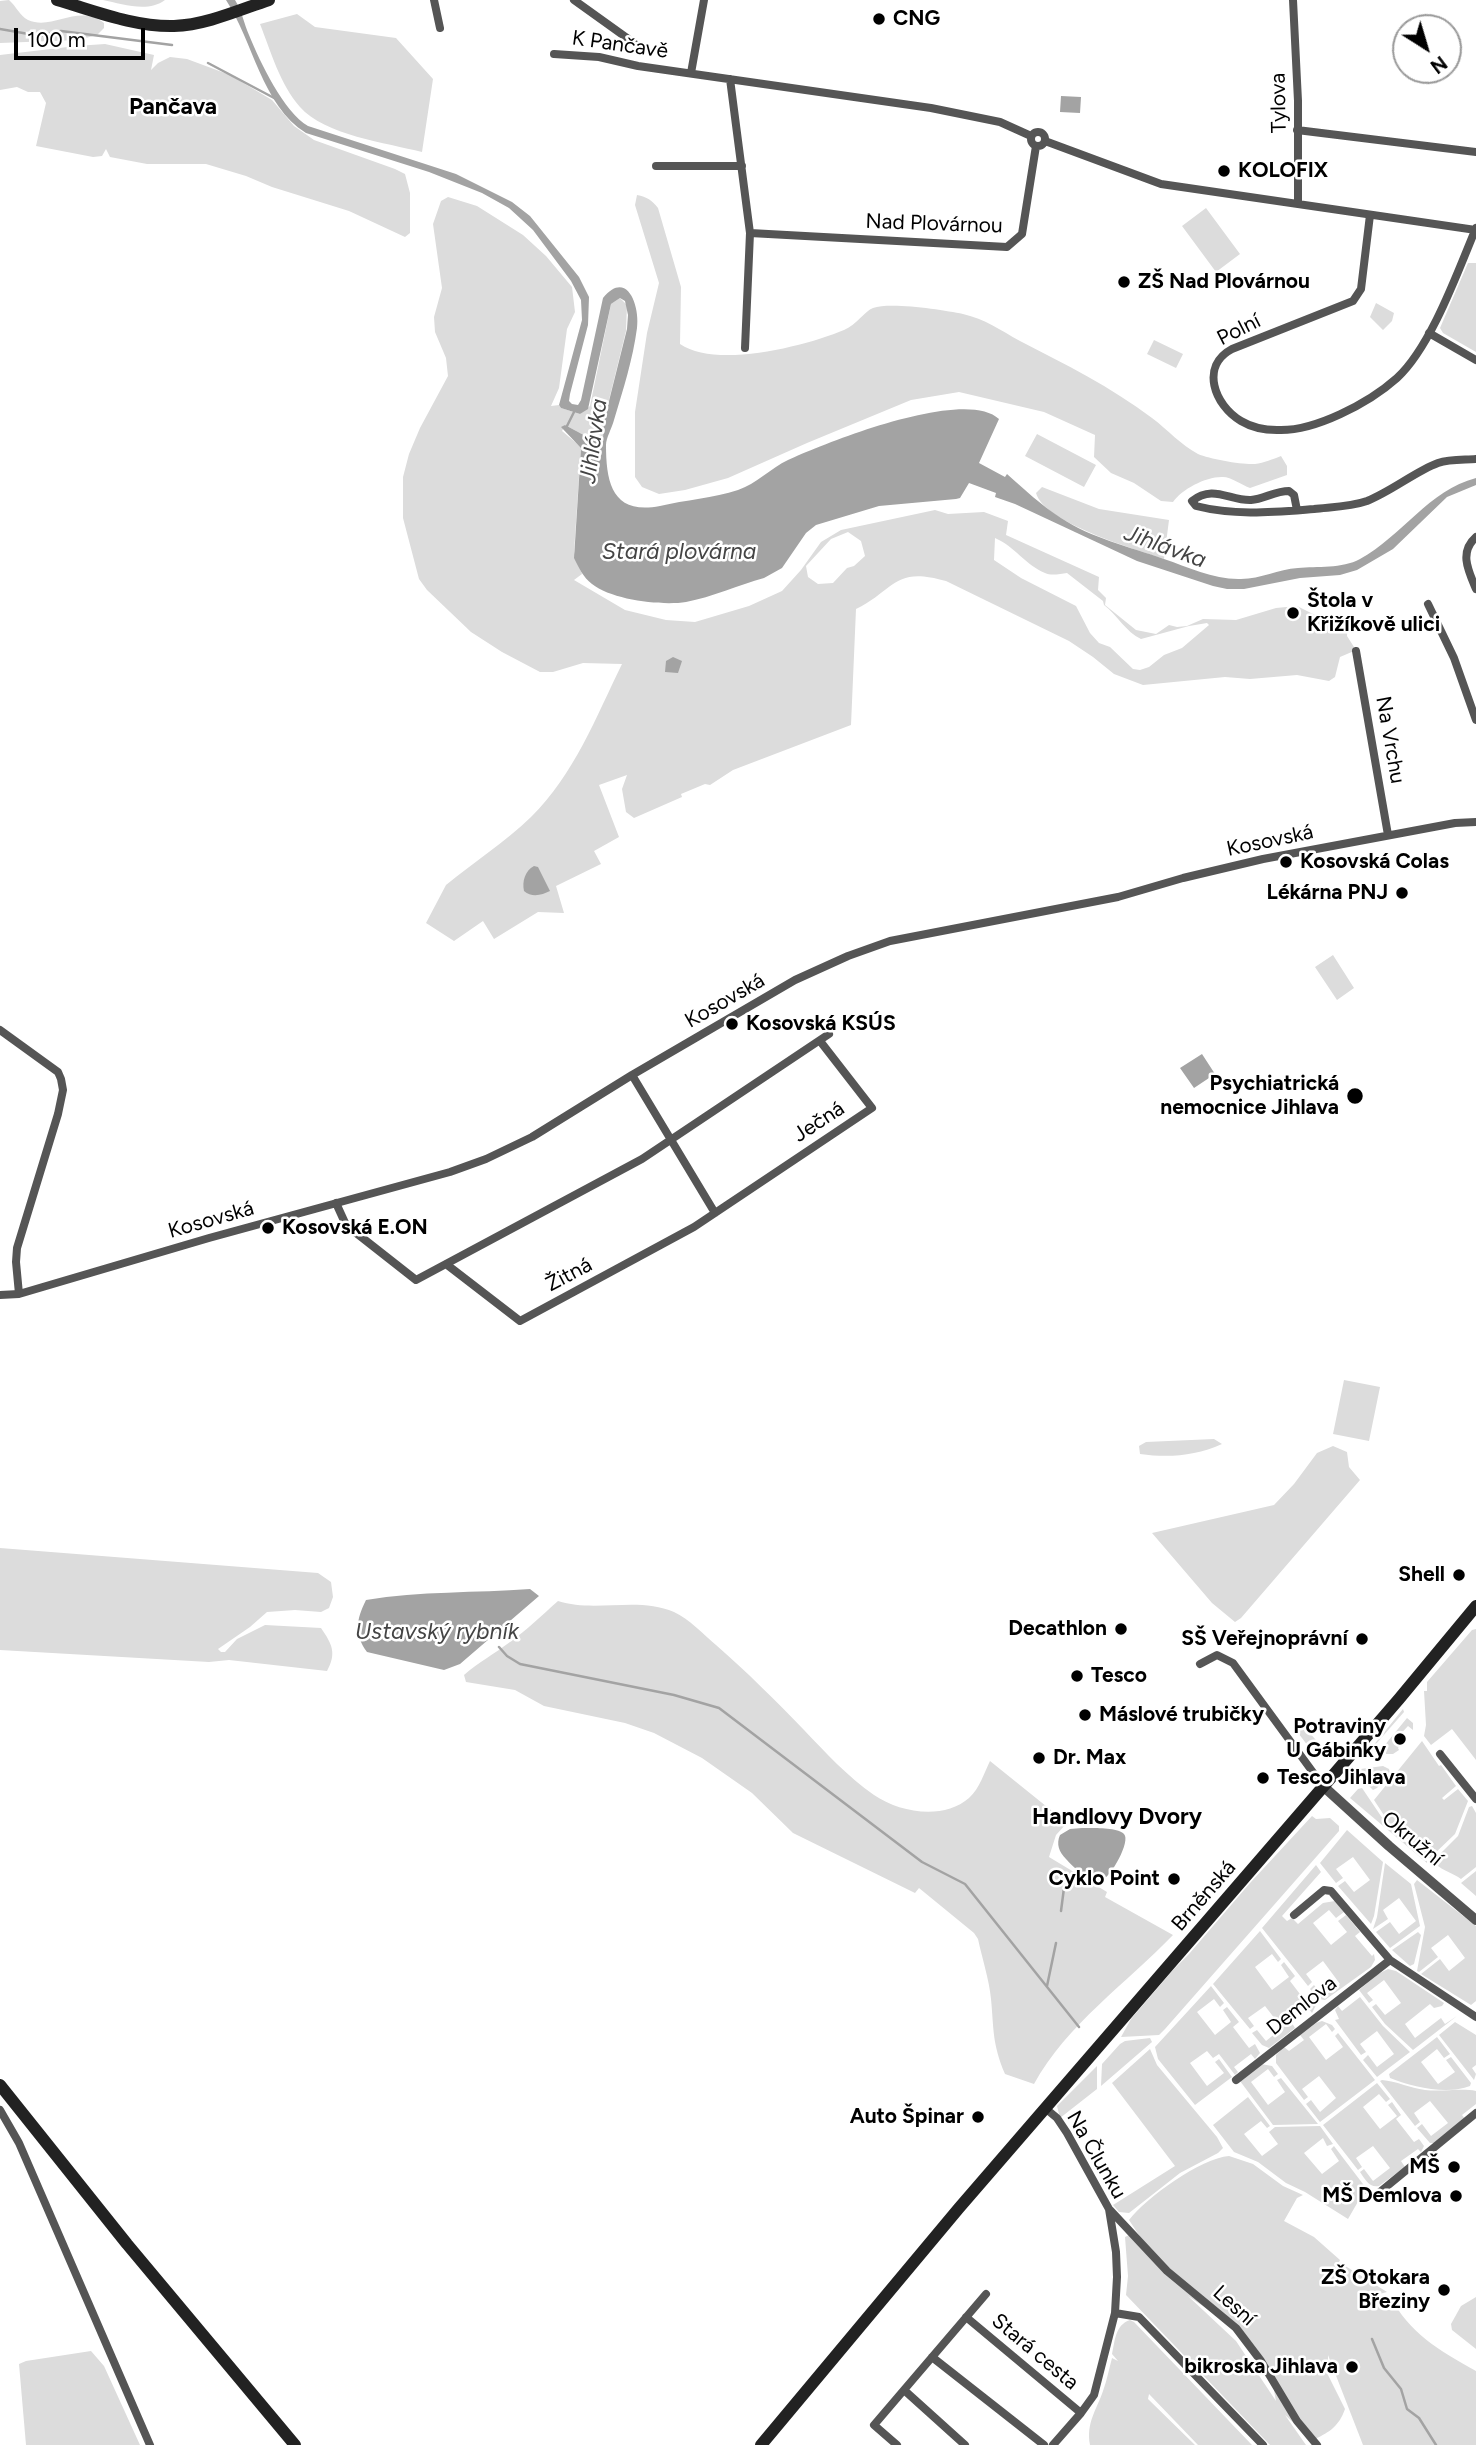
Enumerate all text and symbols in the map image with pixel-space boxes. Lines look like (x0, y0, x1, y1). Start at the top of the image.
place label: CNG (893, 6, 940, 32)
marker: CNG (871, 11, 887, 27)
scale bar (18, 14, 149, 58)
north arrow (1392, 14, 1462, 84)
street label: K Pančavě (570, 26, 670, 64)
text: 100 m (27, 27, 86, 52)
text: N (1426, 51, 1452, 78)
street label: Tylova (1266, 73, 1292, 133)
district label: Pančava (129, 93, 217, 121)
place label: KOLOFIX (1238, 158, 1328, 184)
marker: KOLOFIX (1216, 163, 1232, 179)
street label: Nad Plovárnou (865, 209, 1003, 239)
place label: ZŠ Nad Plovárnou (1138, 269, 1310, 295)
marker: ZŠ Nad Plovárnou (1116, 274, 1132, 290)
street label: Polní (1213, 308, 1265, 352)
water label: Jihlávka (574, 397, 614, 485)
water label: Jihlávka (1120, 519, 1210, 575)
water label: Stará plovárna (602, 538, 756, 566)
place label: Štola v Křižíkově ulici (1307, 588, 1440, 638)
marker: Štola v Křižíkově ulici (1285, 605, 1301, 621)
street label: Na Vrchu (1370, 694, 1410, 786)
street label: Kosovská (1224, 820, 1316, 862)
place label: Kosovská Colas (1300, 849, 1449, 875)
marker: Kosovská Colas (1278, 854, 1294, 870)
place label: Lékárna PNJ (1267, 880, 1388, 906)
marker: Lékárna PNJ (1394, 885, 1410, 901)
street label: Kosovská (681, 968, 769, 1034)
place label: Kosovská KSÚS (746, 1011, 896, 1037)
marker: Kosovská KSÚS (724, 1016, 740, 1032)
place label: Psychiatrická nemocnice Jihlava (1160, 1071, 1339, 1121)
marker: Psychiatrická nemocnice Jihlava (1345, 1086, 1365, 1106)
street label: Ječná (789, 1096, 849, 1148)
street label: Kosovská (165, 1196, 257, 1244)
place label: Kosovská E.ON (282, 1215, 428, 1241)
marker: Kosovská E.ON (260, 1220, 276, 1236)
street label: Žitná (542, 1252, 596, 1298)
place label: Shell (1398, 1562, 1445, 1588)
marker: Shell (1451, 1567, 1467, 1583)
place label: Decathlon (1008, 1616, 1107, 1642)
water label: Ustavský rybník (355, 1618, 519, 1646)
marker: Decathlon (1113, 1621, 1129, 1637)
place label: SŠ Veřejnoprávní (1181, 1626, 1348, 1652)
marker: SŠ Veřejnoprávní (1354, 1631, 1370, 1647)
place label: Tesco (1091, 1663, 1147, 1689)
marker: Tesco (1069, 1668, 1085, 1684)
place label: Máslové trubičky (1099, 1702, 1264, 1728)
marker: Máslové trubičky (1077, 1707, 1093, 1723)
place label: Potraviny U Gábinky (1286, 1714, 1386, 1764)
marker: Potraviny U Gábinky (1392, 1731, 1408, 1747)
place label: Dr. Max (1053, 1745, 1126, 1771)
marker: Dr. Max (1031, 1750, 1047, 1766)
place label: Tesco Jihlava (1277, 1765, 1406, 1791)
marker: Tesco Jihlava (1255, 1770, 1271, 1786)
district label: Handlovy Dvory (1032, 1803, 1202, 1831)
street label: Okružní (1376, 1806, 1448, 1872)
street label: Brněnská (1167, 1856, 1241, 1936)
place label: Cyklo Point (1048, 1866, 1160, 1892)
marker: Cyklo Point (1166, 1871, 1182, 1887)
street label: Demlova (1262, 1971, 1342, 2041)
place label: Auto Špinar (850, 2104, 964, 2130)
street label: Na Člunku (1061, 2107, 1131, 2203)
marker: Auto Špinar (970, 2109, 986, 2125)
place label: MŠ (1409, 2154, 1440, 2180)
marker: MŠ (1446, 2159, 1462, 2175)
place label: MŠ Demlova (1322, 2183, 1442, 2209)
marker: MŠ Demlova (1448, 2188, 1464, 2204)
place label: ZŠ Otokara Březiny (1321, 2265, 1430, 2315)
street label: Lesní (1207, 2280, 1261, 2332)
marker: ZŠ Otokara Březiny (1436, 2282, 1452, 2298)
street label: Stará cesta (986, 2308, 1084, 2396)
place label: bikroska Jihlava (1184, 2354, 1338, 2380)
marker: bikroska Jihlava (1344, 2359, 1360, 2375)

